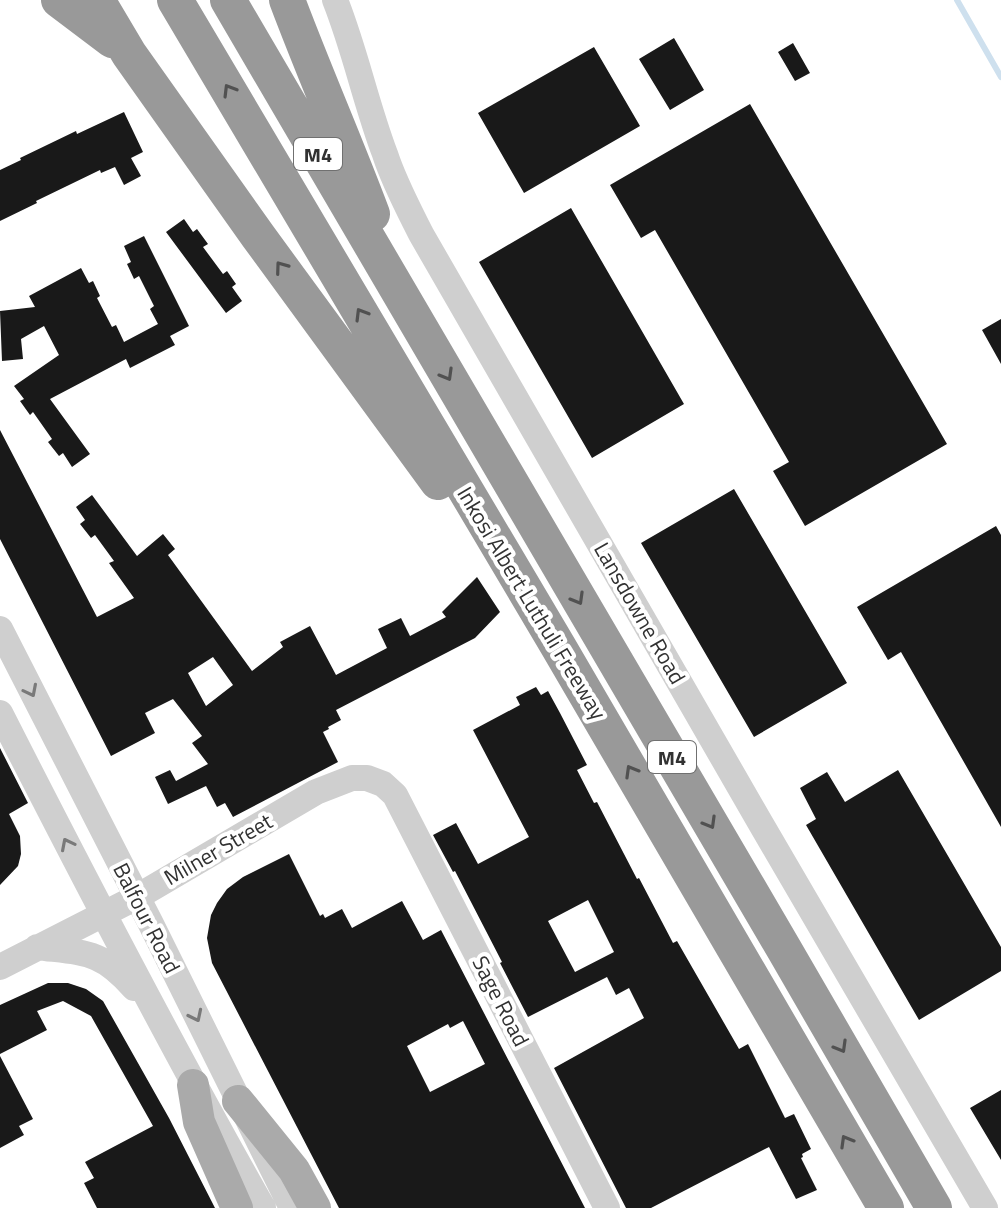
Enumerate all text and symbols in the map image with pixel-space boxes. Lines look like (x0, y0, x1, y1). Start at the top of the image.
one-way arrow (223, 84, 239, 99)
road number: M4 (294, 138, 342, 170)
one-way arrow (276, 261, 290, 275)
one-way arrow (356, 308, 371, 323)
one-way arrow (437, 366, 453, 380)
street label: Inkosi Albert Luthuli Freeway (449, 480, 615, 726)
street label: Lansdowne Road (586, 536, 694, 690)
one-way arrow (569, 590, 584, 605)
one-way arrow (22, 682, 37, 697)
road number: M4 (648, 741, 696, 773)
one-way arrow (625, 765, 641, 780)
street label: Milner Street (157, 804, 279, 894)
one-way arrow (700, 814, 716, 829)
one-way arrow (61, 837, 76, 852)
street label: Balfour Road (105, 857, 189, 979)
street label: Sage Road (464, 950, 538, 1052)
one-way arrow (187, 1008, 202, 1023)
one-way arrow (831, 1039, 847, 1053)
one-way arrow (841, 1135, 856, 1150)

